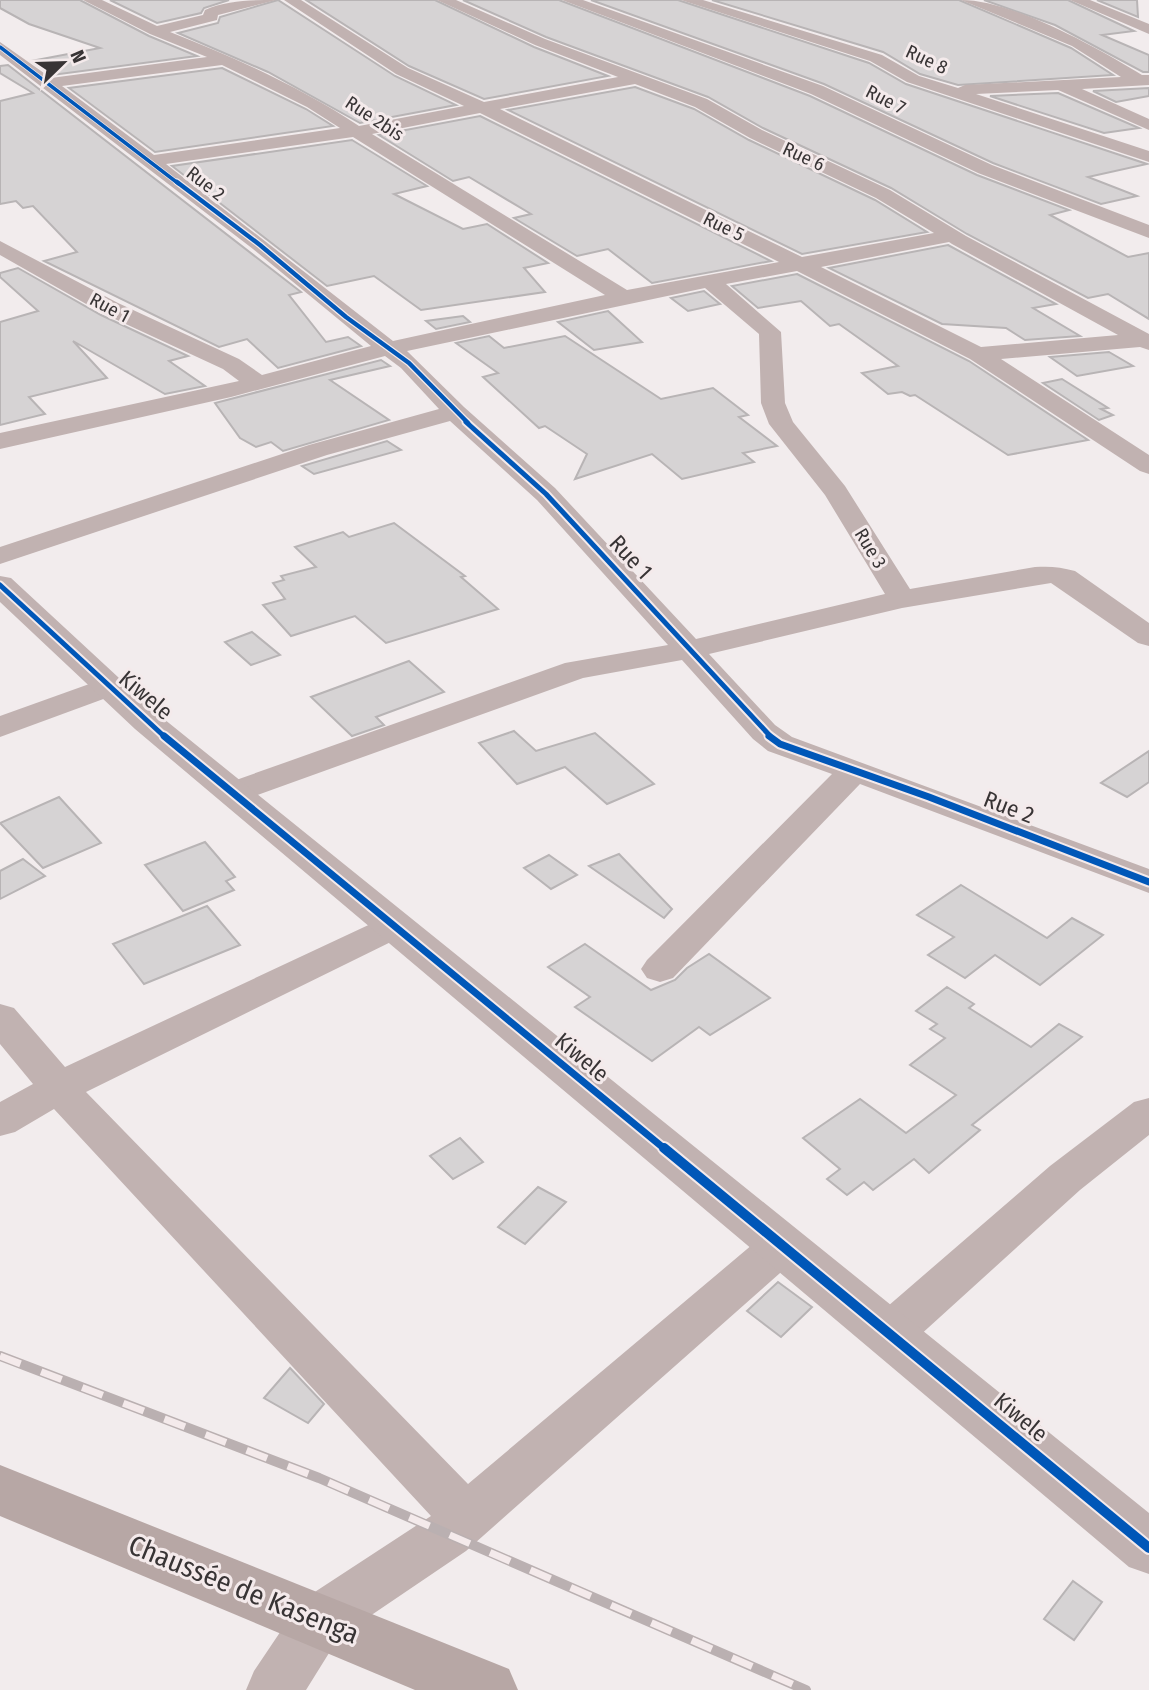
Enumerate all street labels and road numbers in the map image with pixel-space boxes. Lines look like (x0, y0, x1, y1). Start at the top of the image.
street label: Rue 8 (902, 40, 951, 79)
street label: Rue 7 (862, 80, 910, 119)
street label: Rue 2bis (341, 91, 408, 146)
street label: Rue 6 (779, 137, 828, 176)
street label: Rue 2 (182, 161, 230, 206)
street label: Rue 5 (699, 207, 748, 246)
street label: Rue 1 (86, 288, 134, 327)
street label: Rue 3 (850, 524, 891, 572)
street label: Rue 1 (604, 529, 658, 585)
street label: Kiwele (113, 664, 179, 726)
street label: Rue 2 (980, 785, 1038, 829)
street label: Kiwele (549, 1026, 615, 1088)
street label: Kiwele (988, 1386, 1054, 1448)
street label: Chaussée de Kasenga (124, 1528, 364, 1651)

